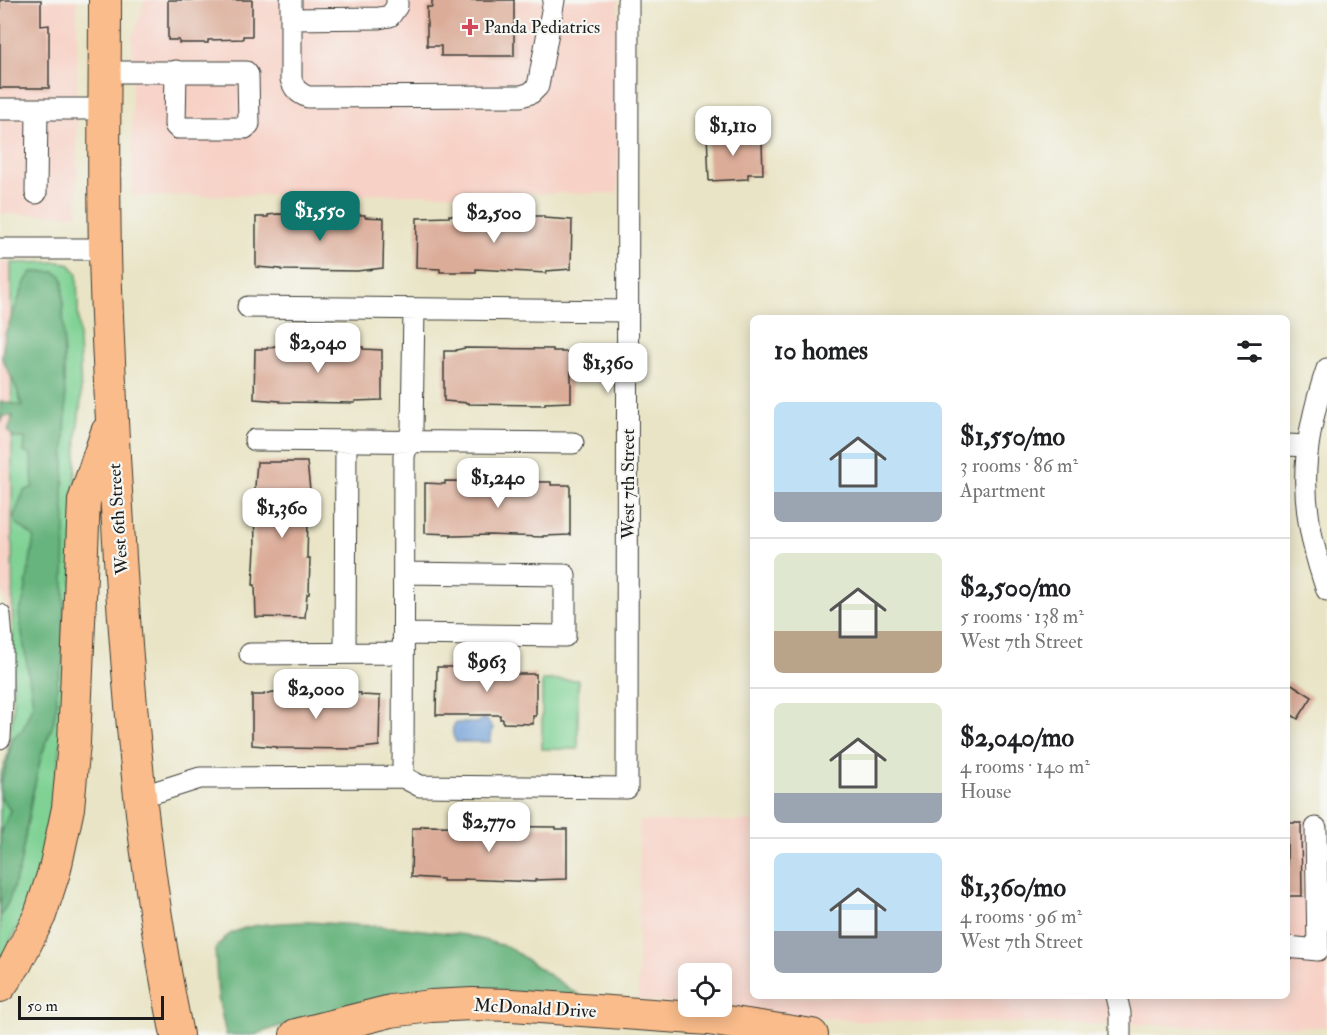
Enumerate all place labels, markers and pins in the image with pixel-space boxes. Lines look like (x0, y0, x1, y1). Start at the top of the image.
place label: Panda Pediatrics (484, 16, 600, 39)
marker: Panda Pediatrics (461, 18, 479, 36)
pin: $1,110 (684, 106, 782, 157)
pin: $1,550 (271, 191, 369, 242)
pin: $2,500 (445, 193, 543, 244)
pin: $2,040 (269, 323, 367, 374)
pin: $1,360 (559, 343, 657, 394)
pin: $1,240 (449, 458, 547, 509)
pin: $1,360 (233, 488, 331, 539)
pin: $963 (451, 642, 523, 693)
pin: $2,000 (267, 669, 365, 720)
pin: $2,770 (440, 802, 538, 853)

